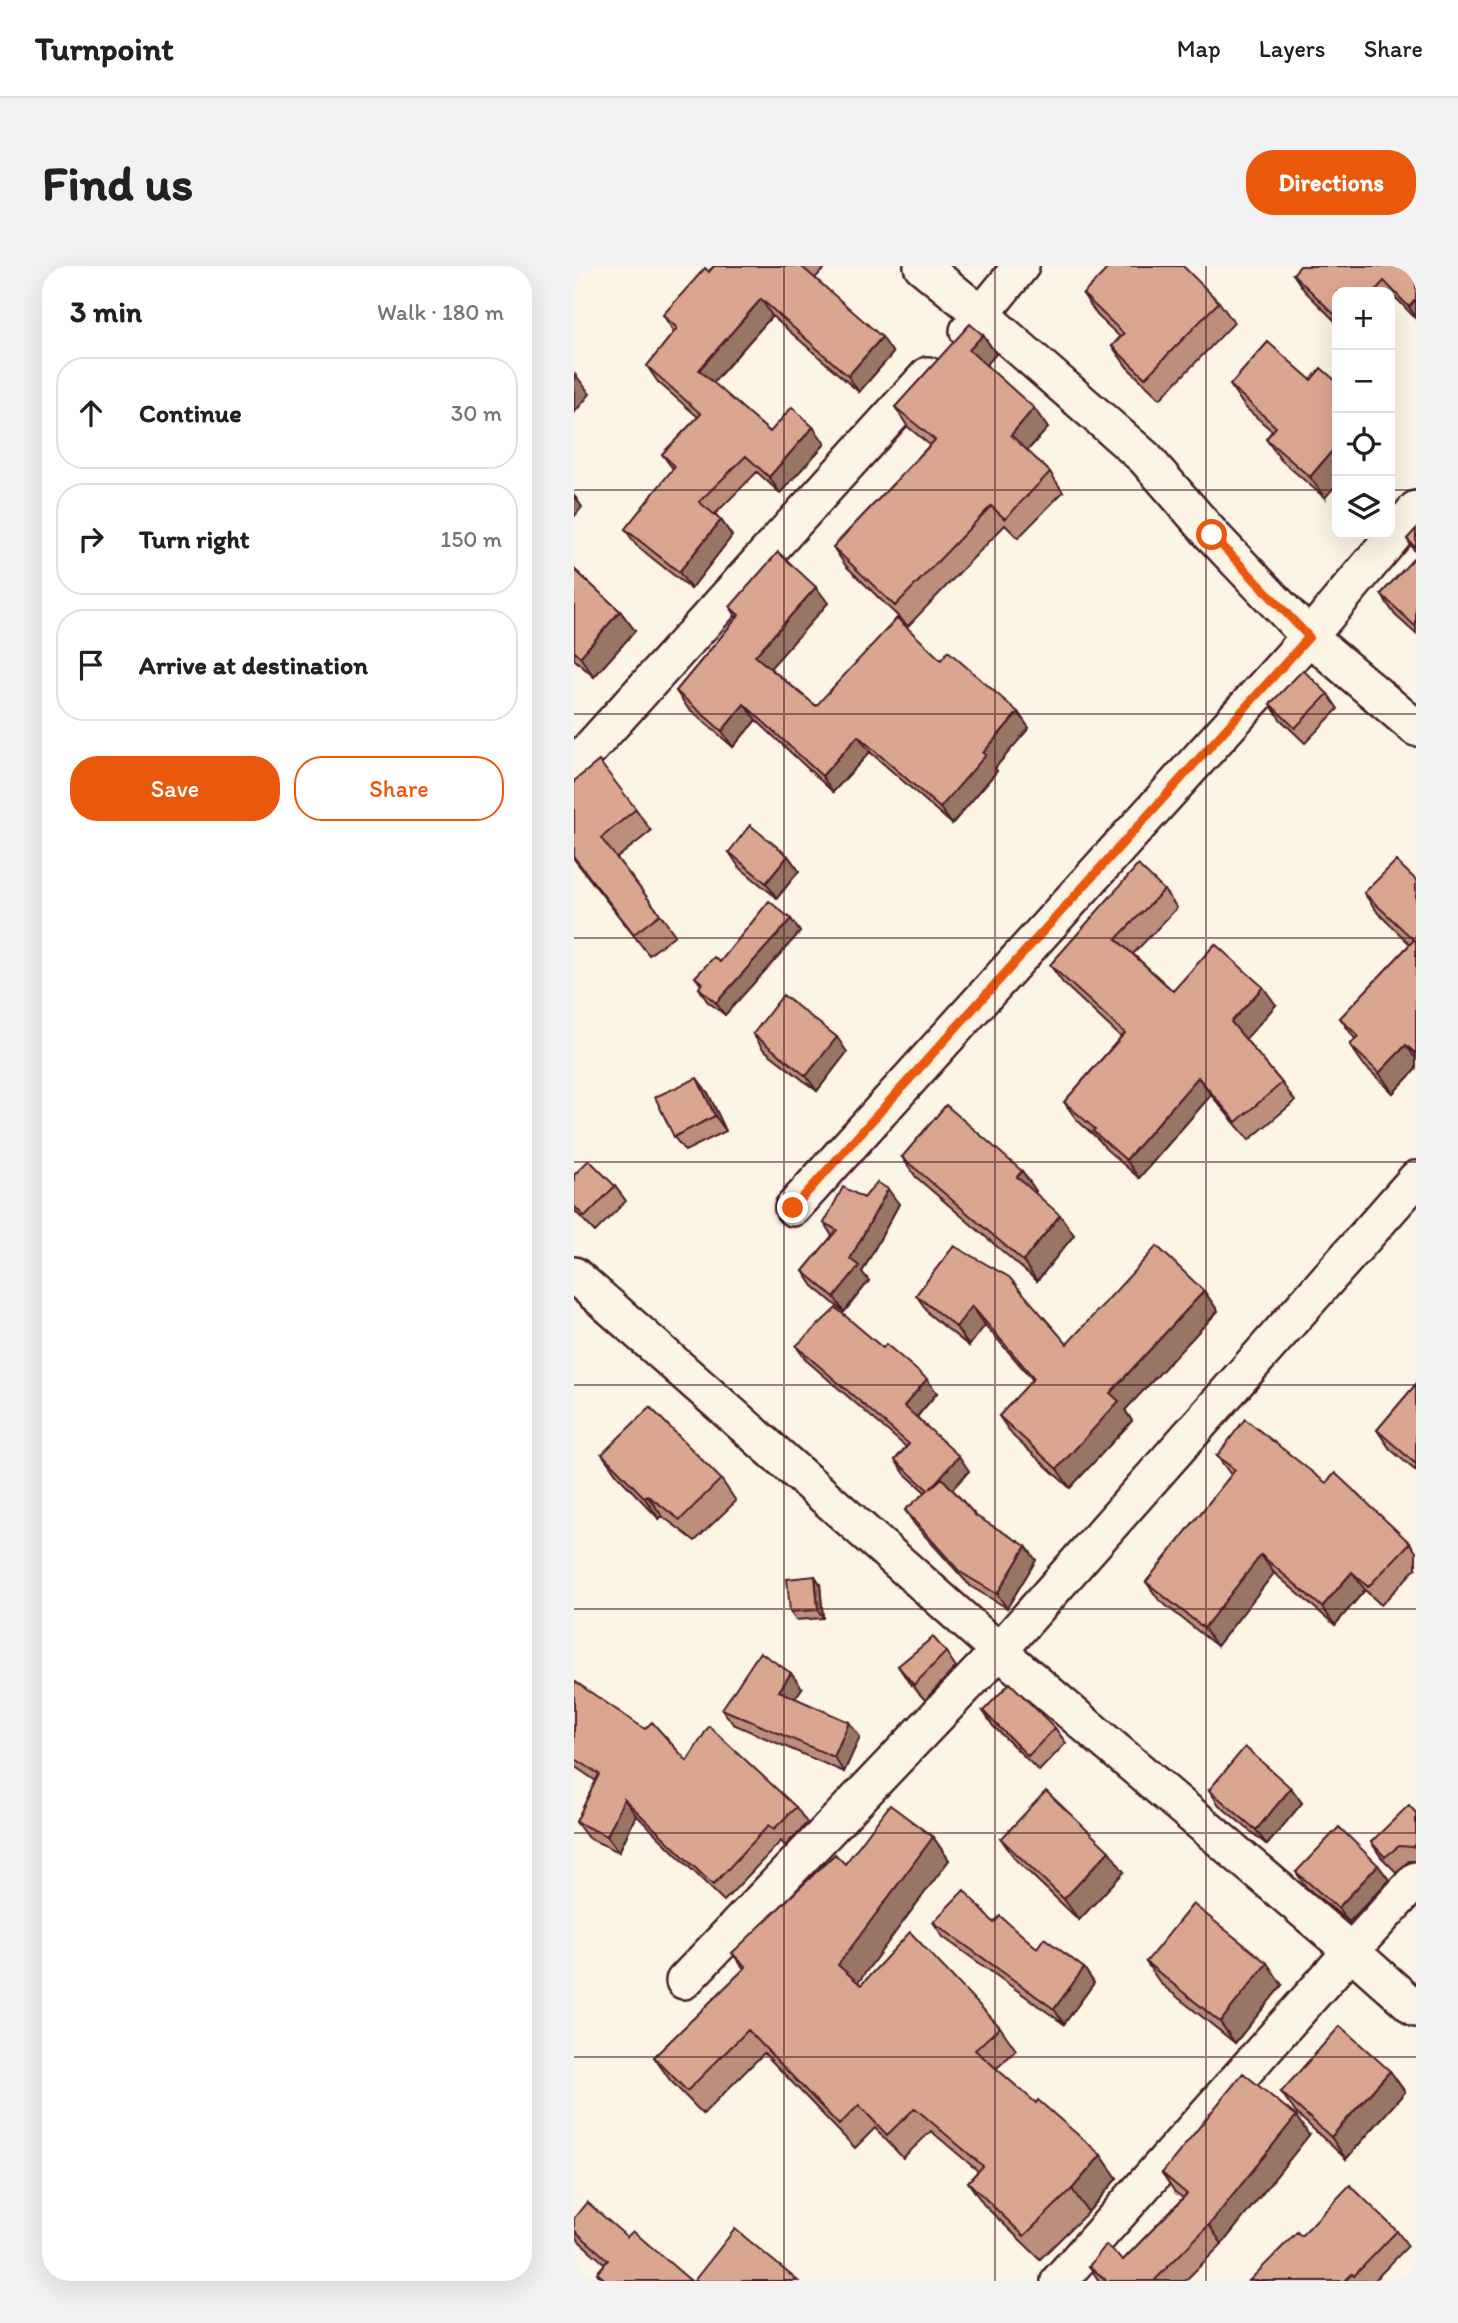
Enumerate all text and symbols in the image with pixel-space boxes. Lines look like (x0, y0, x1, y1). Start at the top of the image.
text: Turnpoint (35, 29, 174, 68)
text: Map (1177, 34, 1221, 63)
text: Layers (1259, 34, 1326, 63)
text: Share (1364, 34, 1423, 63)
button: Directions (1246, 150, 1416, 215)
text: Find us (42, 153, 193, 212)
map controls (1332, 287, 1395, 539)
button: + (1332, 287, 1395, 350)
text: 3 min (70, 293, 142, 330)
text: Walk · 180 m (377, 298, 504, 326)
button: − (1332, 350, 1395, 413)
icon: ahead (72, 394, 110, 432)
text: Continue (139, 397, 242, 429)
text: 30 m (451, 399, 502, 427)
button: locate (1332, 413, 1395, 476)
button: layers (1332, 476, 1395, 539)
route start (1196, 519, 1227, 550)
icon: right (72, 520, 110, 558)
text: Turn right (139, 523, 250, 555)
text: 150 m (441, 525, 502, 553)
icon: arrive (72, 646, 110, 684)
text: Arrive at destination (139, 649, 368, 681)
button: Save (70, 756, 280, 821)
button: Share (294, 756, 504, 821)
route end (777, 1192, 808, 1223)

